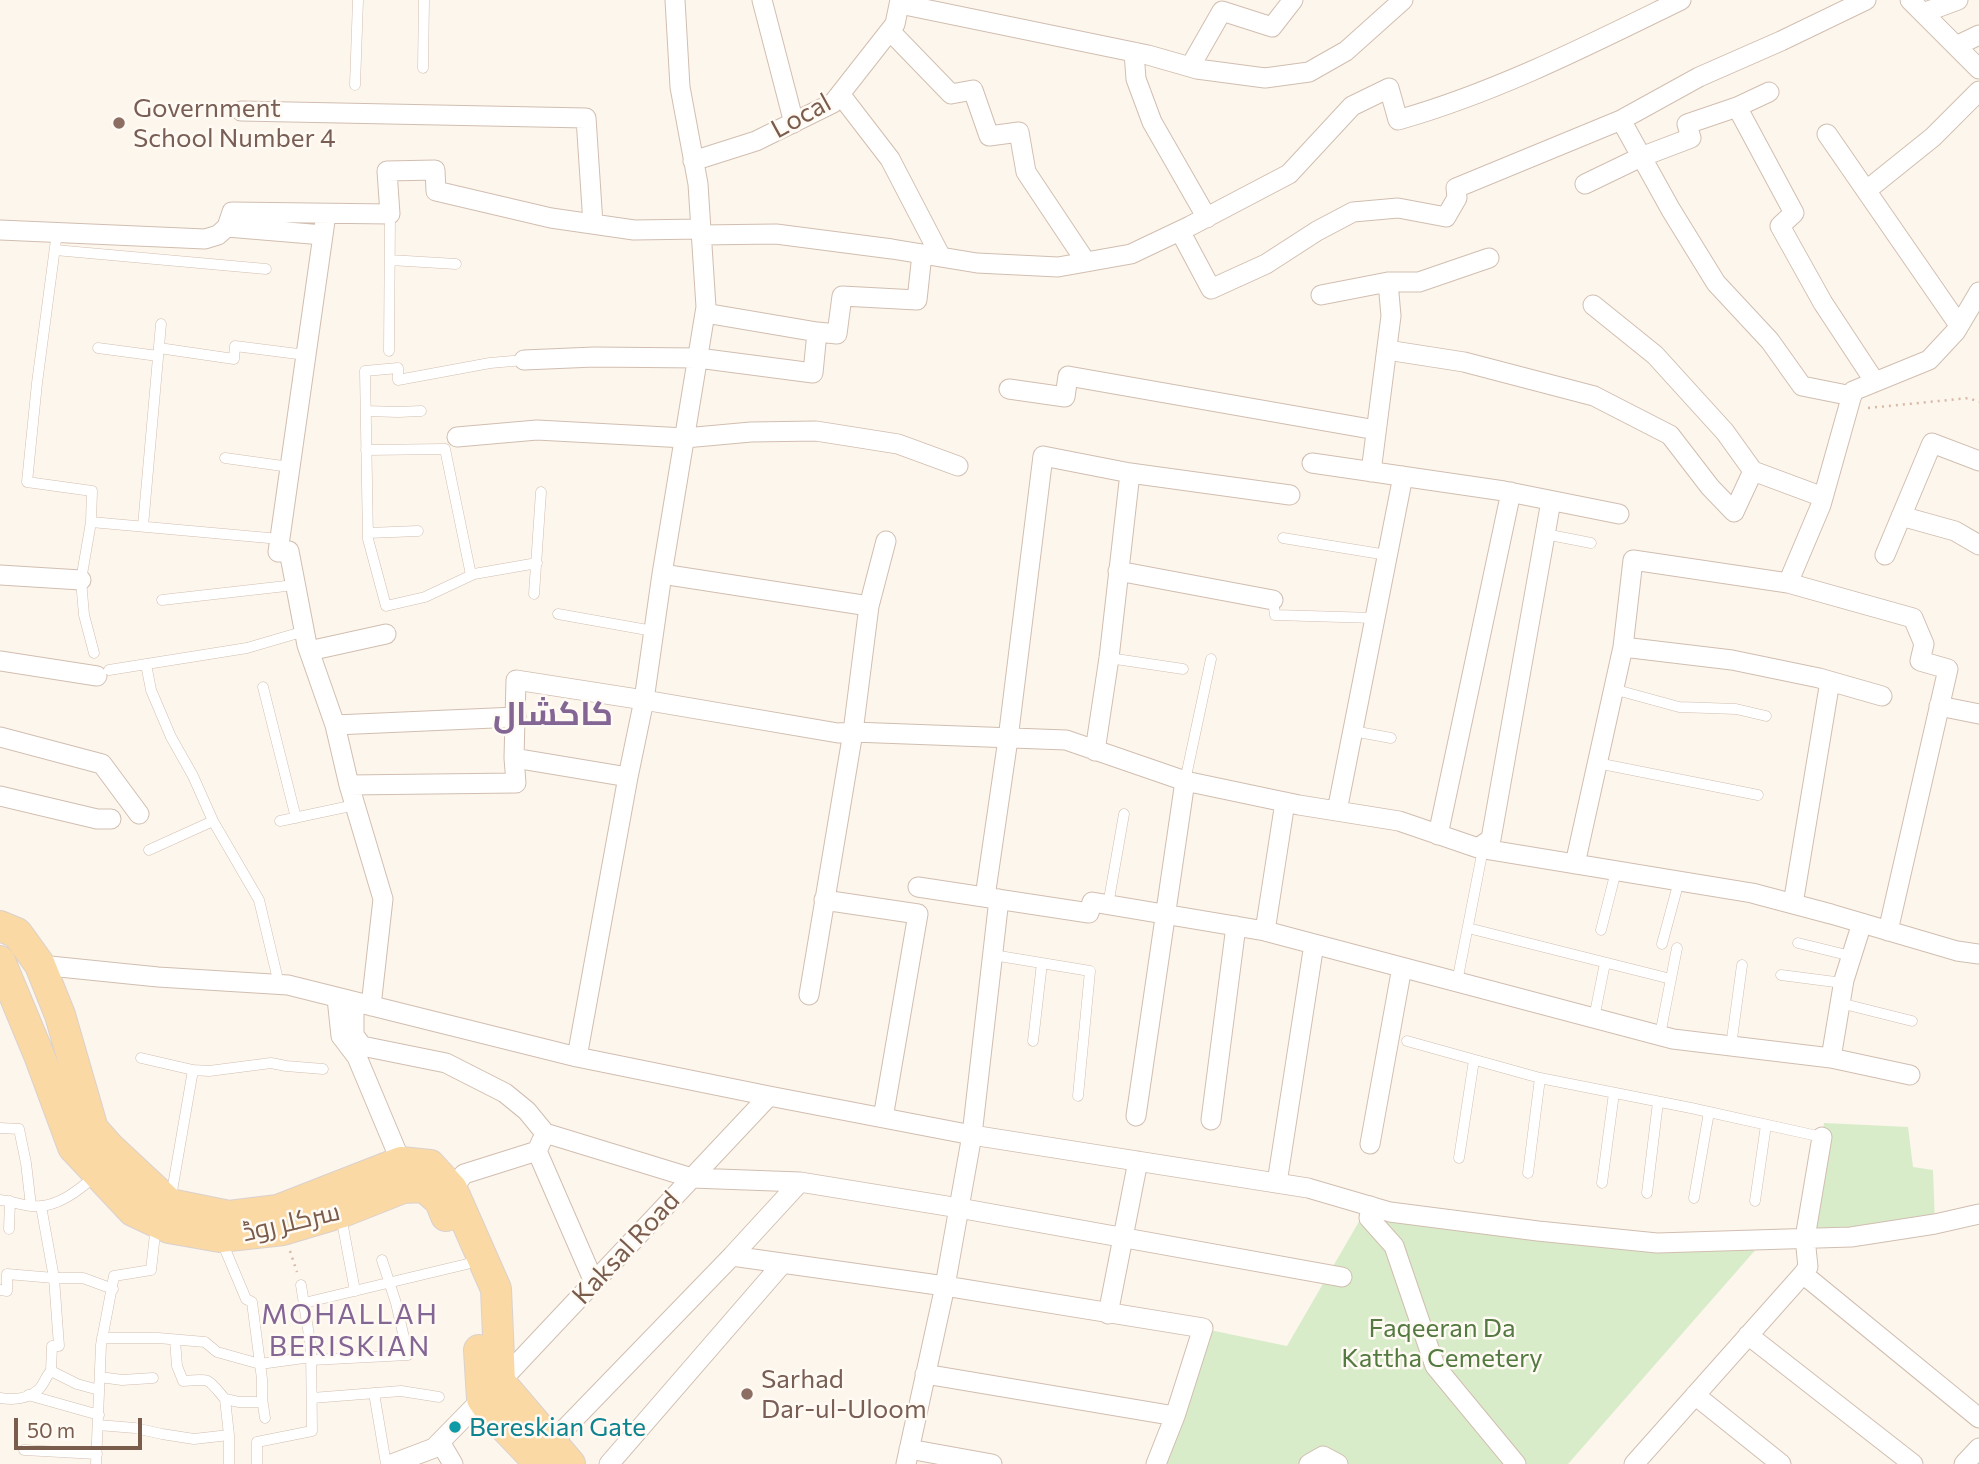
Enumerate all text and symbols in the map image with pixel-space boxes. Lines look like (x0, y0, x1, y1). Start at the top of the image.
street label: Local (766, 87, 836, 145)
place label: Government School Number 4 (133, 92, 336, 154)
marker: Government School Number 4 (111, 115, 127, 131)
district label: کاکشال (493, 694, 613, 734)
street label: Kaksal Road (566, 1185, 686, 1311)
street label: سرکلر روڈ (239, 1196, 343, 1248)
district label: MOHALLAH BERISKIAN (262, 1298, 438, 1364)
park label: Faqeeran Da Kattha Cemetery (1341, 1312, 1543, 1374)
place label: Sarhad Dar-ul-Uloom (761, 1363, 927, 1424)
marker: Sarhad Dar-ul-Uloom (739, 1386, 755, 1402)
scale bar (18, 1404, 145, 1448)
place label: Bereskian Gate (469, 1411, 646, 1443)
text: 50 m (27, 1417, 75, 1442)
marker: Bereskian Gate (447, 1419, 463, 1435)

